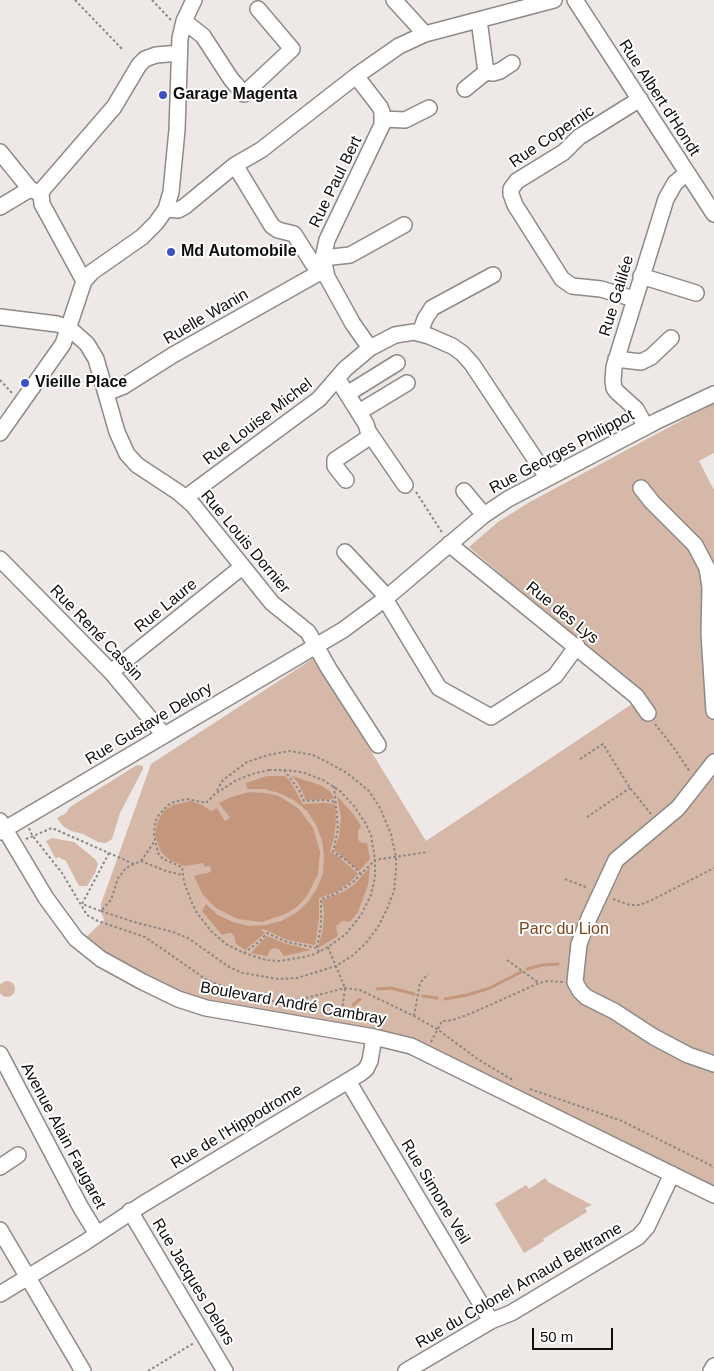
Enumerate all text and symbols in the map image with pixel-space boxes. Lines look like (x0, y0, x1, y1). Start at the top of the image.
street label: Rue Albert d'Hondt (614, 36, 704, 160)
place label: Garage Magenta (173, 85, 297, 105)
marker: Garage Magenta (157, 89, 169, 101)
street label: Rue Copernic (506, 102, 598, 172)
street label: Rue Paul Bert (306, 133, 366, 231)
place label: Md Automobile (181, 242, 297, 262)
marker: Md Automobile (165, 246, 177, 258)
street label: Rue Galilée (596, 253, 638, 339)
street label: Ruelle Wanin (160, 285, 252, 349)
place label: Vieille Place (35, 373, 127, 393)
street label: Rue Louise Michel (200, 375, 316, 469)
marker: Vieille Place (19, 377, 31, 389)
street label: Rue Georges Philippot (486, 406, 638, 498)
street label: Rue Louis Dornier (196, 486, 294, 598)
street label: Rue Laure (131, 575, 201, 637)
street label: Rue des Lys (522, 578, 602, 648)
street label: Rue René Cassin (46, 581, 146, 685)
street label: Rue Gustave Delory (82, 679, 216, 769)
park label: Parc du Lion (519, 920, 609, 940)
street label: Boulevard André Cambray (198, 978, 388, 1030)
street label: Avenue Alain Faugaret (16, 1060, 110, 1212)
street label: Rue de l'Hippodrome (168, 1080, 306, 1174)
street label: Rue Simone Veil (396, 1136, 474, 1248)
street label: Rue Jacques Delors (148, 1215, 238, 1349)
street label: Rue du Colonel Arnaud Beltrame (413, 1219, 625, 1353)
scale bar (534, 1318, 615, 1350)
text: 50 m (540, 1328, 573, 1345)

